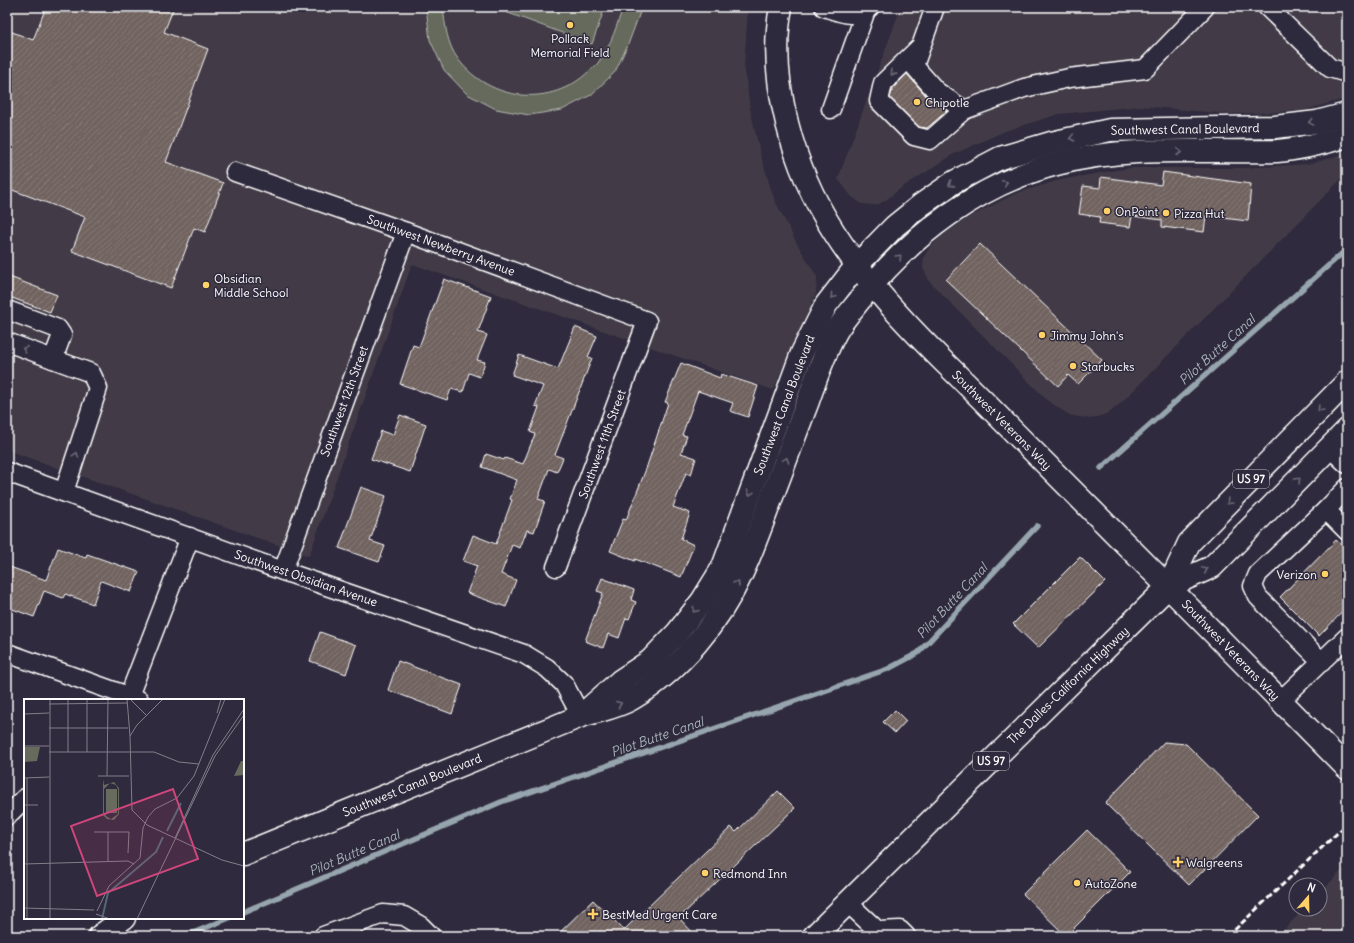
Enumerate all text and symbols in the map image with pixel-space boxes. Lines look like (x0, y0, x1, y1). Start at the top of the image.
marker: Pollack Memorial Field (565, 20, 575, 30)
place label: Pollack Memorial Field (530, 31, 610, 60)
one-way arrow (890, 69, 898, 76)
place label: Chipotle (925, 95, 969, 110)
marker: Chipotle (912, 97, 922, 107)
one-way arrow (1308, 117, 1315, 126)
street label: Southwest Canal Boulevard (1110, 120, 1260, 138)
one-way arrow (1069, 133, 1075, 142)
one-way arrow (1176, 148, 1182, 156)
one-way arrow (949, 179, 956, 186)
one-way arrow (1000, 180, 1008, 188)
place label: OnPoint (1115, 204, 1158, 219)
marker: OnPoint (1102, 206, 1112, 216)
place label: Pizza Hut (1174, 206, 1225, 221)
marker: Pizza Hut (1161, 208, 1171, 218)
street label: Southwest Newberry Avenue (365, 211, 517, 279)
one-way arrow (894, 254, 902, 262)
place label: Obsidian Middle School (214, 271, 288, 300)
marker: Obsidian Middle School (201, 280, 211, 290)
one-way arrow (830, 292, 837, 299)
water label: Pilot Butte Canal (1175, 310, 1260, 389)
place label: Jimmy John's (1050, 328, 1124, 343)
marker: Jimmy John's (1037, 330, 1047, 340)
street label: Southwest Canal Boulevard (750, 333, 818, 477)
street label: Southwest 12th Street (317, 344, 371, 458)
one-way arrow (22, 345, 29, 353)
place label: Starbucks (1081, 359, 1135, 374)
marker: Starbucks (1068, 361, 1078, 371)
street label: Southwest Veterans Way (949, 367, 1055, 473)
street label: Southwest 11th Street (575, 387, 629, 501)
one-way arrow (1317, 404, 1325, 412)
one-way arrow (71, 452, 80, 459)
one-way arrow (781, 457, 789, 464)
road number: US 97 (1233, 470, 1269, 488)
one-way arrow (1293, 477, 1301, 485)
one-way arrow (746, 489, 755, 496)
one-way arrow (1226, 497, 1233, 505)
street label: Southwest Obsidian Avenue (233, 546, 379, 610)
water label: Pilot Butte Canal (913, 558, 993, 642)
one-way arrow (1201, 567, 1208, 575)
place label: Verizon (1277, 567, 1317, 582)
marker: Verizon (1320, 569, 1330, 579)
one-way arrow (732, 580, 739, 587)
street label: Southwest Veterans Way (1179, 596, 1283, 704)
one-way arrow (693, 605, 700, 612)
street label: The Dalles-California Highway (1004, 623, 1132, 747)
inset map (24, 699, 244, 919)
one-way arrow (615, 701, 622, 709)
water label: Pilot Butte Canal (608, 713, 708, 761)
street label: Southwest Canal Boulevard (340, 750, 484, 820)
road number: US 97 (973, 752, 1009, 770)
water label: Pilot Butte Canal (306, 825, 404, 880)
place label: Walgreens (1186, 855, 1243, 870)
marker: Walgreens (1173, 857, 1183, 867)
place label: Redmond Inn (713, 866, 787, 881)
marker: Redmond Inn (700, 868, 710, 878)
place label: AutoZone (1085, 876, 1137, 891)
north arrow (1288, 877, 1328, 917)
marker: AutoZone (1072, 878, 1082, 888)
text: N (1305, 880, 1317, 895)
place label: BestMed Urgent Care (602, 907, 717, 922)
marker: BestMed Urgent Care (587, 908, 599, 920)

